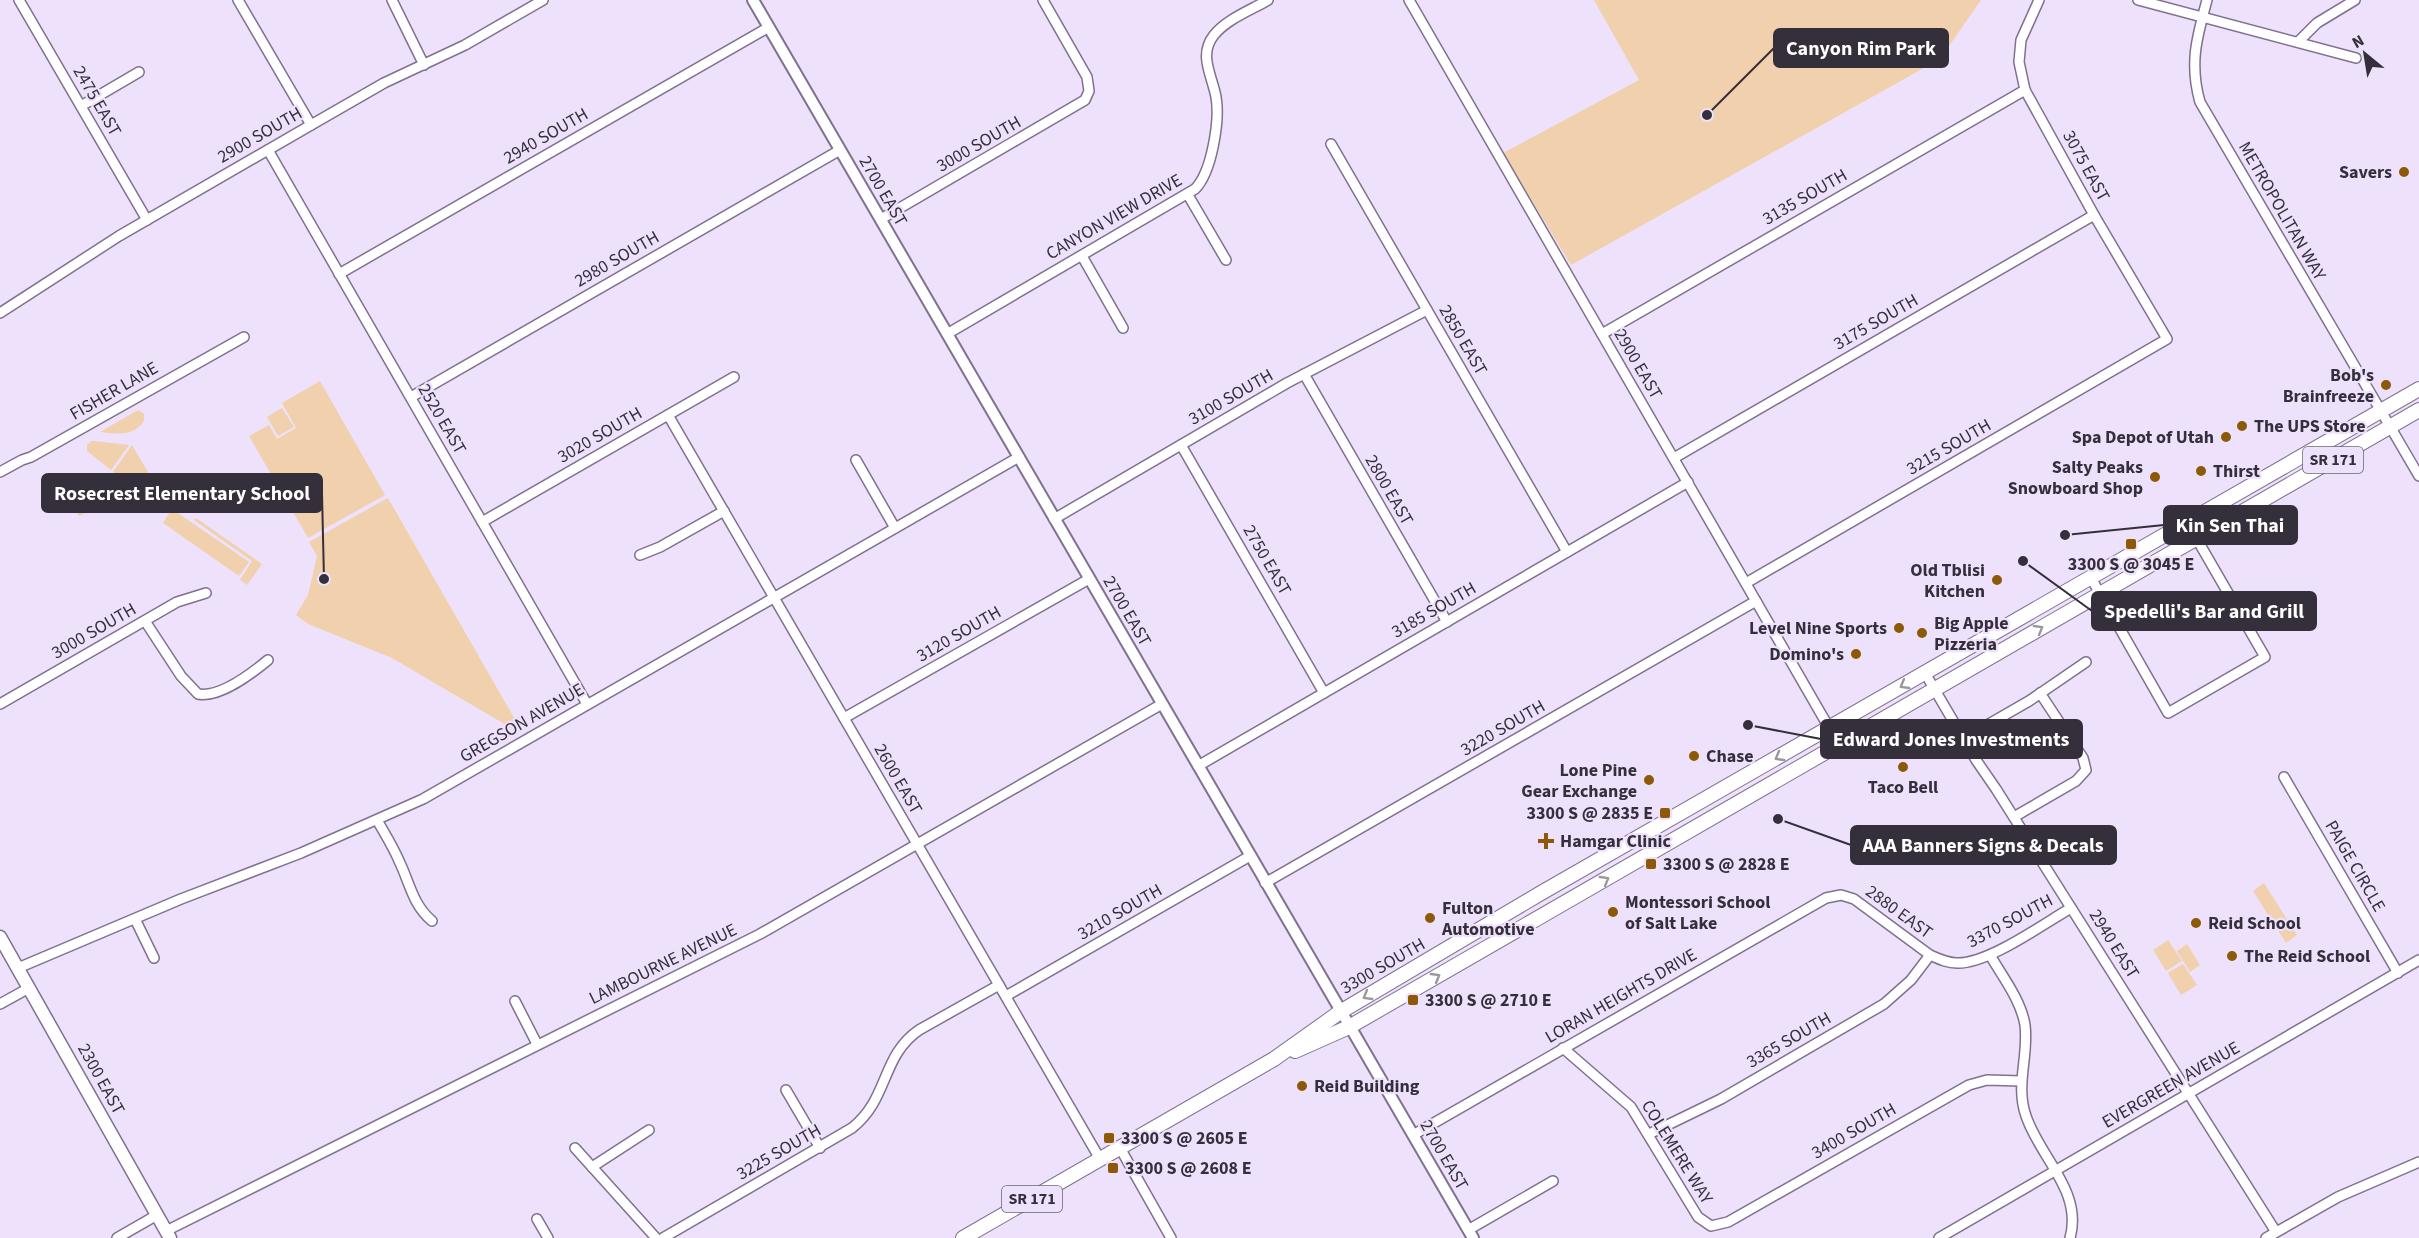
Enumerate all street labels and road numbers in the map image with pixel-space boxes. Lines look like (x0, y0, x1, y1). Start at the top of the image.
street label: 2475 EAST (67, 61, 127, 141)
street label: 2900 SOUTH (213, 101, 307, 169)
street label: 2940 SOUTH (499, 102, 593, 170)
street label: 3000 SOUTH (932, 110, 1026, 178)
street label: 3075 EAST (2056, 126, 2116, 206)
street label: METROPOLITAN WAY (2232, 137, 2332, 285)
street label: 2700 EAST (853, 151, 913, 231)
street label: 3135 SOUTH (1758, 163, 1852, 231)
street label: CANYON VIEW DRIVE (1041, 168, 1187, 266)
street label: 2980 SOUTH (570, 225, 664, 293)
street label: 3175 SOUTH (1829, 288, 1923, 356)
street label: 2850 EAST (1433, 300, 1493, 380)
street label: 2900 EAST (1608, 324, 1668, 404)
street label: FISHER LANE (65, 356, 163, 426)
street label: 3100 SOUTH (1184, 363, 1278, 431)
street label: 2520 EAST (412, 379, 472, 459)
street label: 3020 SOUTH (553, 401, 647, 469)
street label: 3215 SOUTH (1902, 413, 1996, 481)
road number: SR 171 (2303, 447, 2363, 473)
street label: 2800 EAST (1359, 450, 1419, 530)
street label: 2750 EAST (1237, 520, 1297, 600)
street label: 2700 EAST (1097, 571, 1157, 651)
street label: 3185 SOUTH (1387, 576, 1481, 644)
street label: 3000 SOUTH (47, 597, 141, 665)
street label: 3120 SOUTH (912, 600, 1006, 668)
street label: GREGSON AVENUE (455, 677, 589, 769)
street label: 3220 SOUTH (1456, 694, 1550, 762)
street label: 2600 EAST (868, 739, 928, 819)
street label: PAIGE CIRCLE (2319, 816, 2391, 916)
street label: 3210 SOUTH (1073, 878, 1167, 946)
street label: 2880 EAST (1860, 879, 1938, 945)
street label: 3370 SOUTH (1963, 888, 2057, 954)
street label: 2940 EAST (2083, 904, 2145, 984)
street label: LAMBOURNE AVENUE (585, 917, 741, 1011)
street label: 3300 SOUTH (1336, 932, 1430, 1000)
street label: LORAN HEIGHTS DRIVE (1541, 942, 1701, 1050)
street label: 3365 SOUTH (1742, 1006, 1836, 1074)
street label: EVERGREEN AVENUE (2098, 1035, 2244, 1135)
street label: 2300 EAST (71, 1039, 131, 1119)
street label: COLEMERE WAY (1635, 1095, 1719, 1209)
street label: 3400 SOUTH (1807, 1097, 1901, 1165)
street label: 2700 EAST (1414, 1115, 1474, 1195)
street label: 3225 SOUTH (732, 1118, 826, 1186)
road number: SR 171 (1002, 1186, 1062, 1212)

